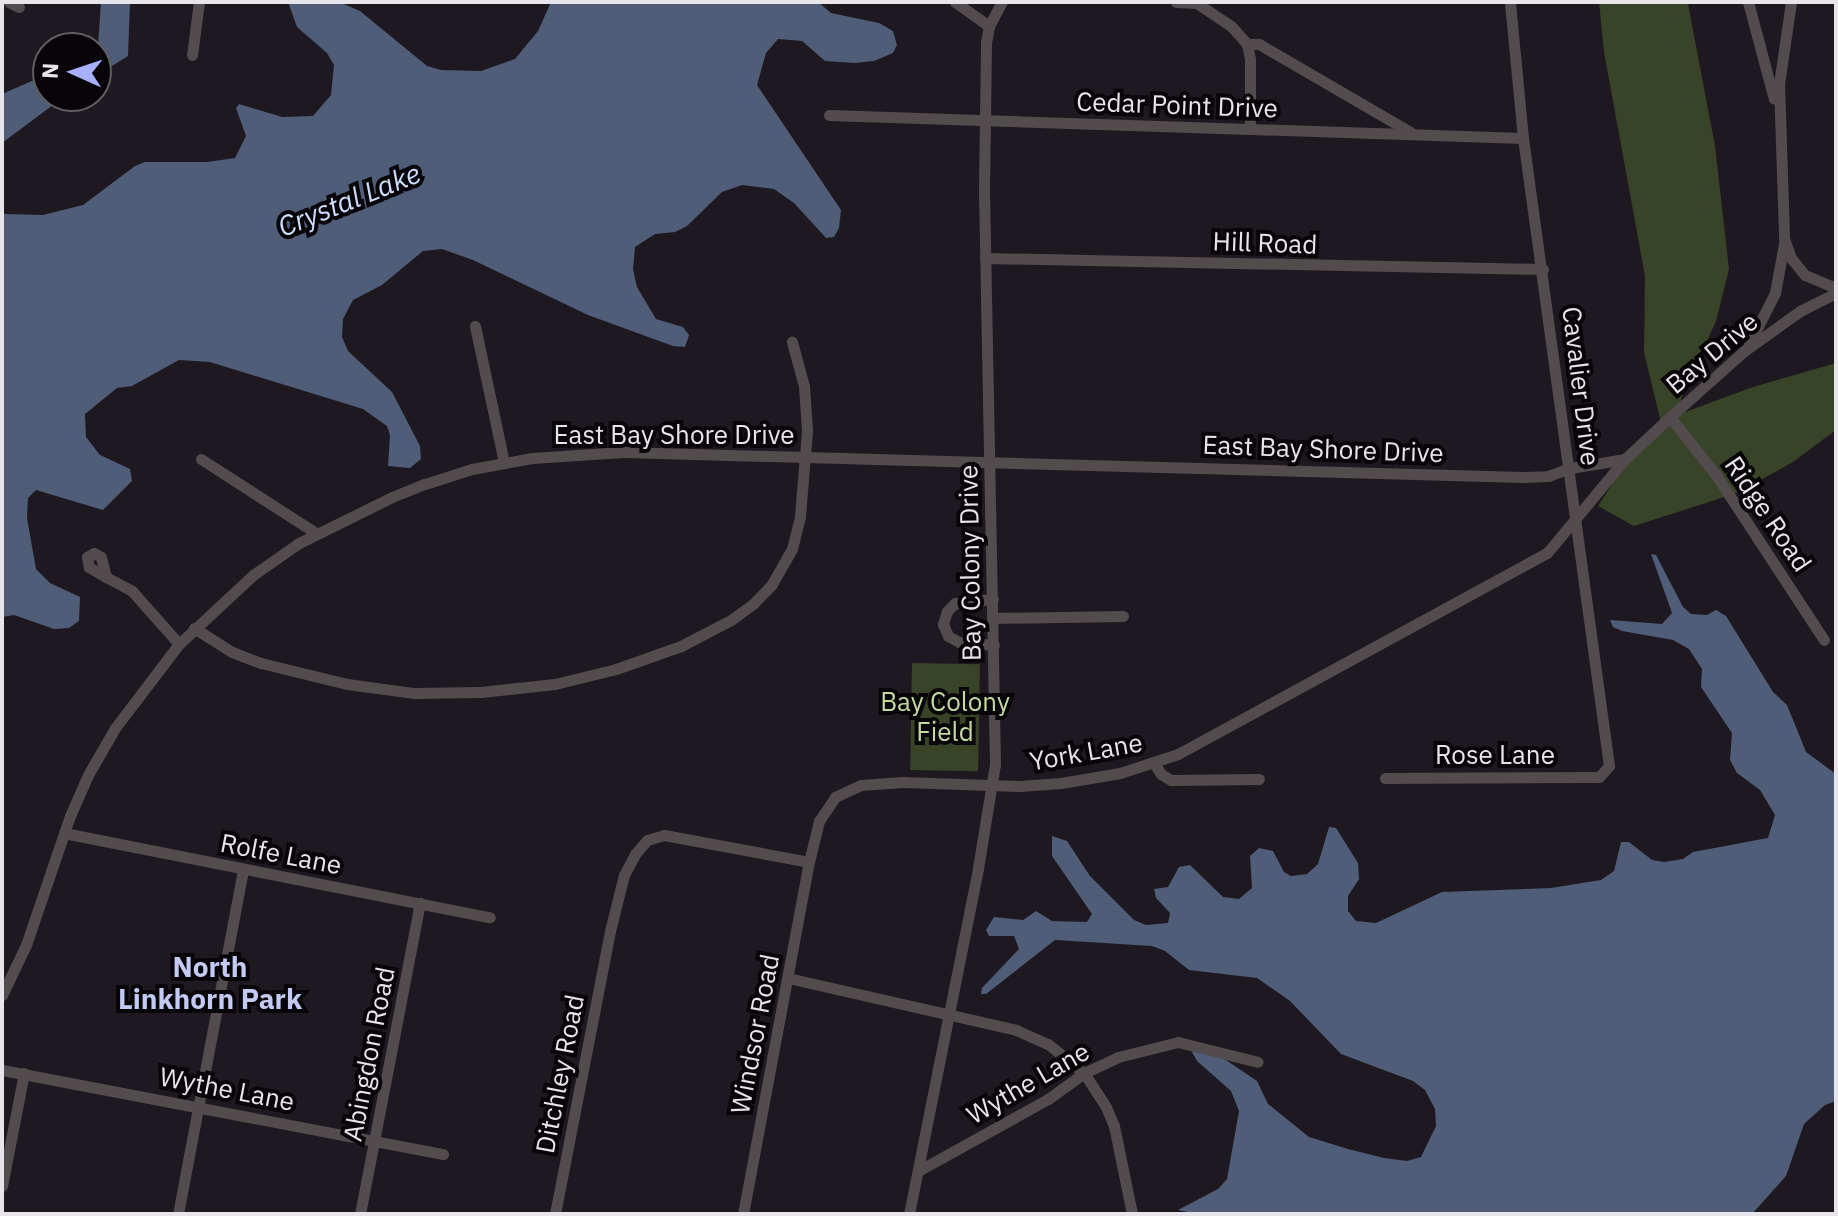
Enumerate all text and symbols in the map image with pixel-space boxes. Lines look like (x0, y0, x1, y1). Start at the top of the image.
north arrow (32, 32, 112, 112)
text: N (35, 62, 64, 80)
street label: Cedar Point Drive (1076, 86, 1278, 124)
water label: Crystal Lake (273, 156, 425, 244)
street label: Hill Road (1212, 226, 1318, 260)
street label: Cavalier Drive (1556, 305, 1606, 467)
street label: Bay Drive (1660, 306, 1764, 400)
street label: East Bay Shore Drive (553, 419, 795, 451)
street label: East Bay Shore Drive (1202, 429, 1444, 469)
street label: Ridge Road (1718, 451, 1818, 577)
street label: Bay Colony Drive (953, 465, 987, 661)
park label: Bay Colony Field (880, 686, 1010, 748)
street label: York Lane (1027, 727, 1145, 777)
street label: Rose Lane (1435, 739, 1555, 771)
street label: Rolfe Lane (218, 827, 344, 881)
district label: North Linkhorn Park (118, 950, 302, 1016)
street label: Windsor Road (724, 951, 786, 1117)
street label: Abingdon Road (337, 964, 401, 1144)
street label: Ditchley Road (529, 992, 591, 1156)
street label: Wythe Lane (961, 1035, 1095, 1131)
street label: Wythe Lane (157, 1061, 297, 1117)

